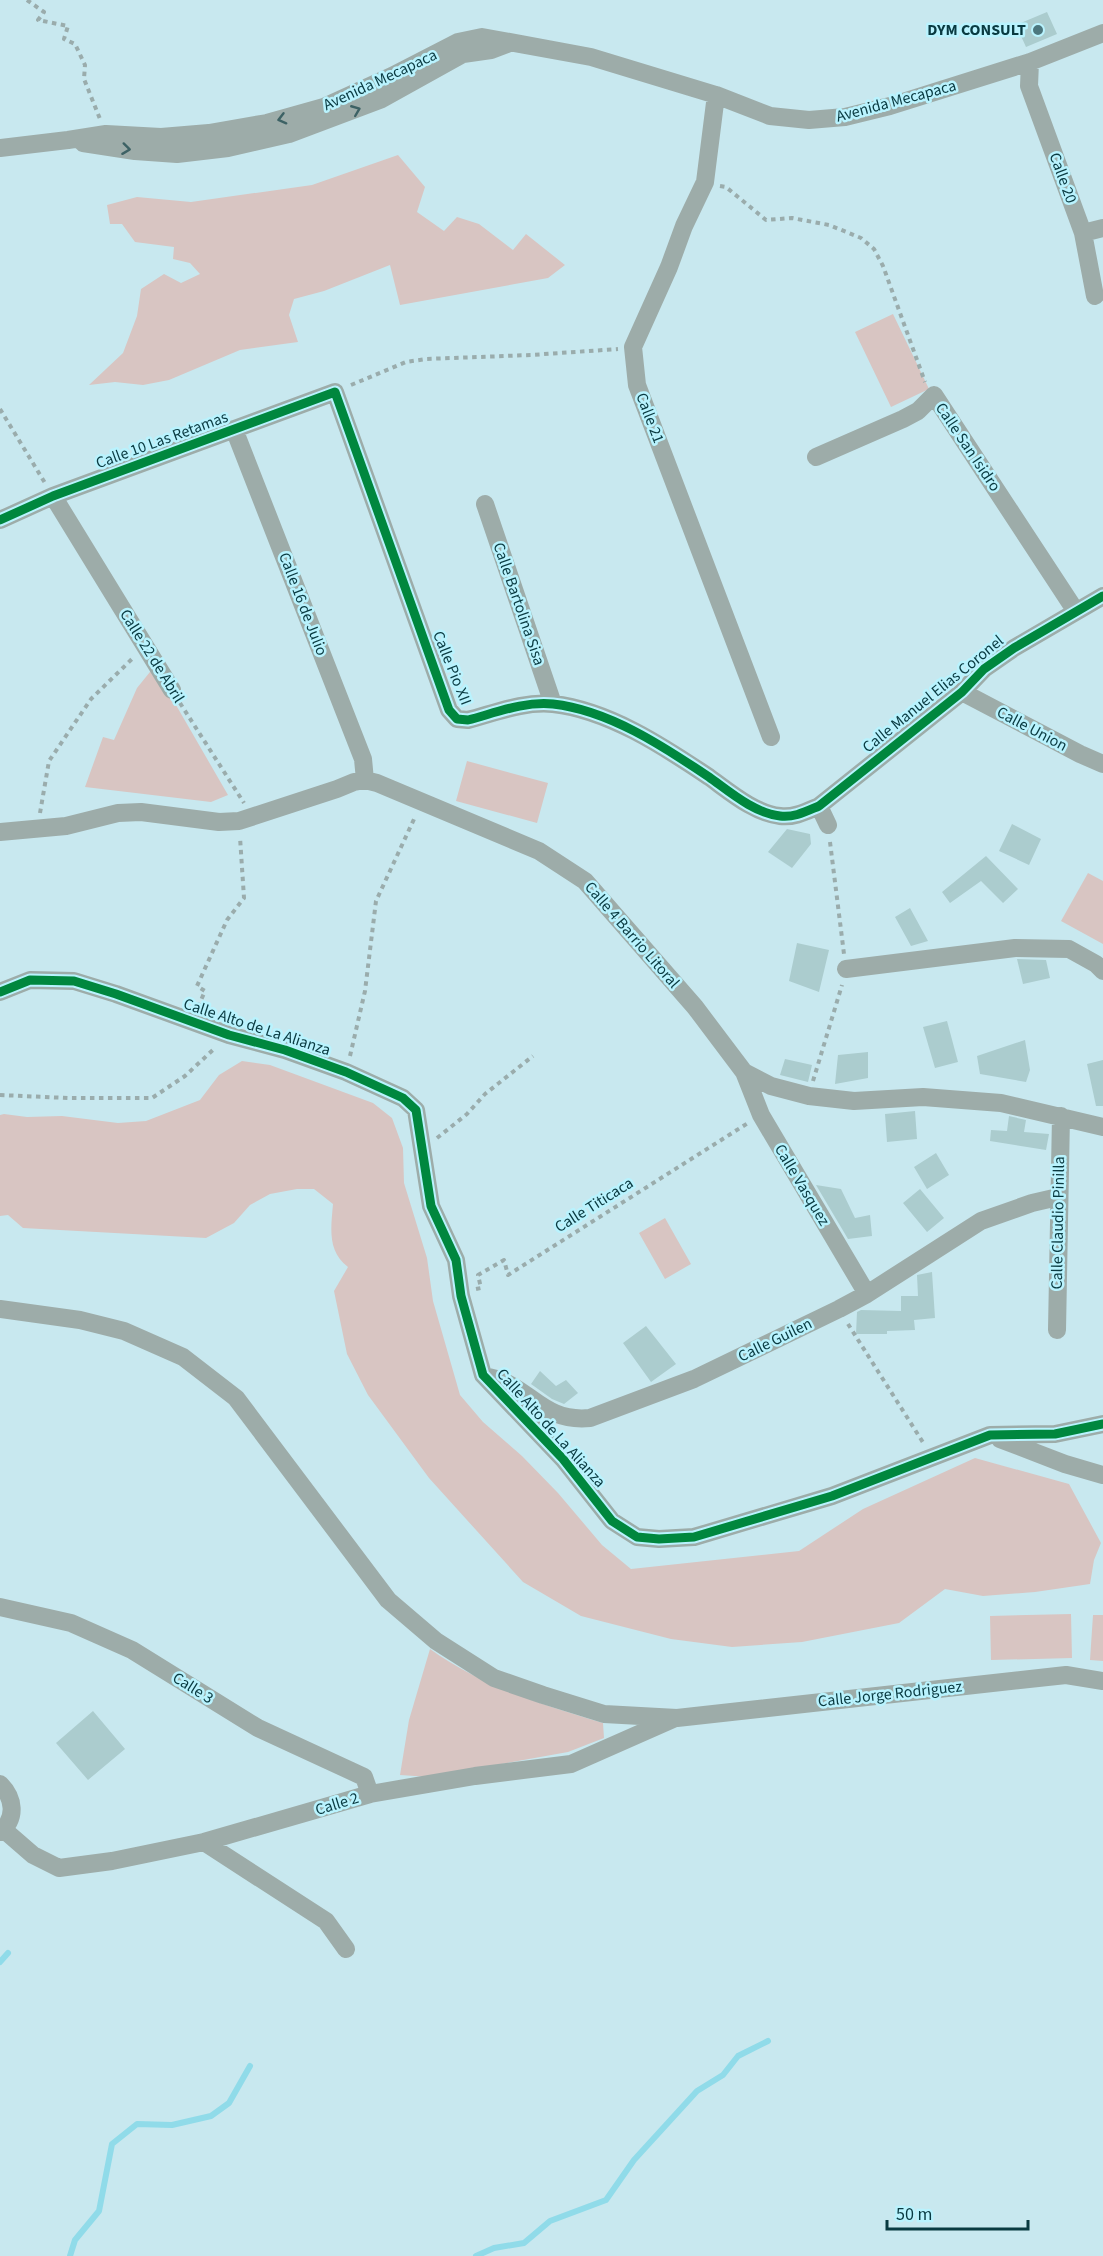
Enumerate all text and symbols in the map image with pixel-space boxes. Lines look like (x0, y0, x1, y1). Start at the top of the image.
place label: DYM CONSULT (927, 19, 1026, 41)
marker: DYM CONSULT (1031, 23, 1045, 37)
street label: Avenida Mecapaca (319, 44, 441, 116)
street label: Avenida Mecapaca (834, 74, 958, 128)
one-way arrow (350, 105, 361, 117)
one-way arrow (277, 112, 288, 124)
one-way arrow (121, 142, 131, 155)
street label: Calle 20 (1044, 150, 1082, 206)
street label: Calle 21 (630, 390, 670, 446)
street label: Calle San Isidro (930, 398, 1006, 496)
street label: Calle 10 Las Retamas (93, 406, 231, 474)
street label: Calle Bartolina Sisa (488, 540, 550, 668)
street label: Calle 16 de Julio (273, 549, 333, 659)
street label: Calle 22 de Abril (114, 605, 190, 707)
street label: Calle Pio XII (427, 628, 477, 708)
street label: Calle Manuel Elias Coronel (858, 630, 1008, 758)
street label: Calle Union (993, 701, 1071, 757)
street label: Calle 4 Barrio Litoral (579, 877, 685, 993)
street label: Calle Alto de La Alianza (181, 993, 333, 1061)
street label: Calle Vasquez (769, 1140, 835, 1230)
street label: Calle Claudio Pinilla (1046, 1156, 1070, 1290)
street label: Calle Titicaca (551, 1172, 637, 1238)
street label: Calle Guilen (734, 1313, 816, 1367)
street label: Calle Alto de La Alianza (492, 1364, 610, 1492)
street label: Calle 3 (168, 1667, 218, 1709)
street label: Calle Jorge Rodriguez (817, 1675, 963, 1713)
street label: Calle 2 (313, 1787, 362, 1821)
scale bar (887, 2193, 1028, 2231)
text: 50 m (896, 2202, 932, 2227)

